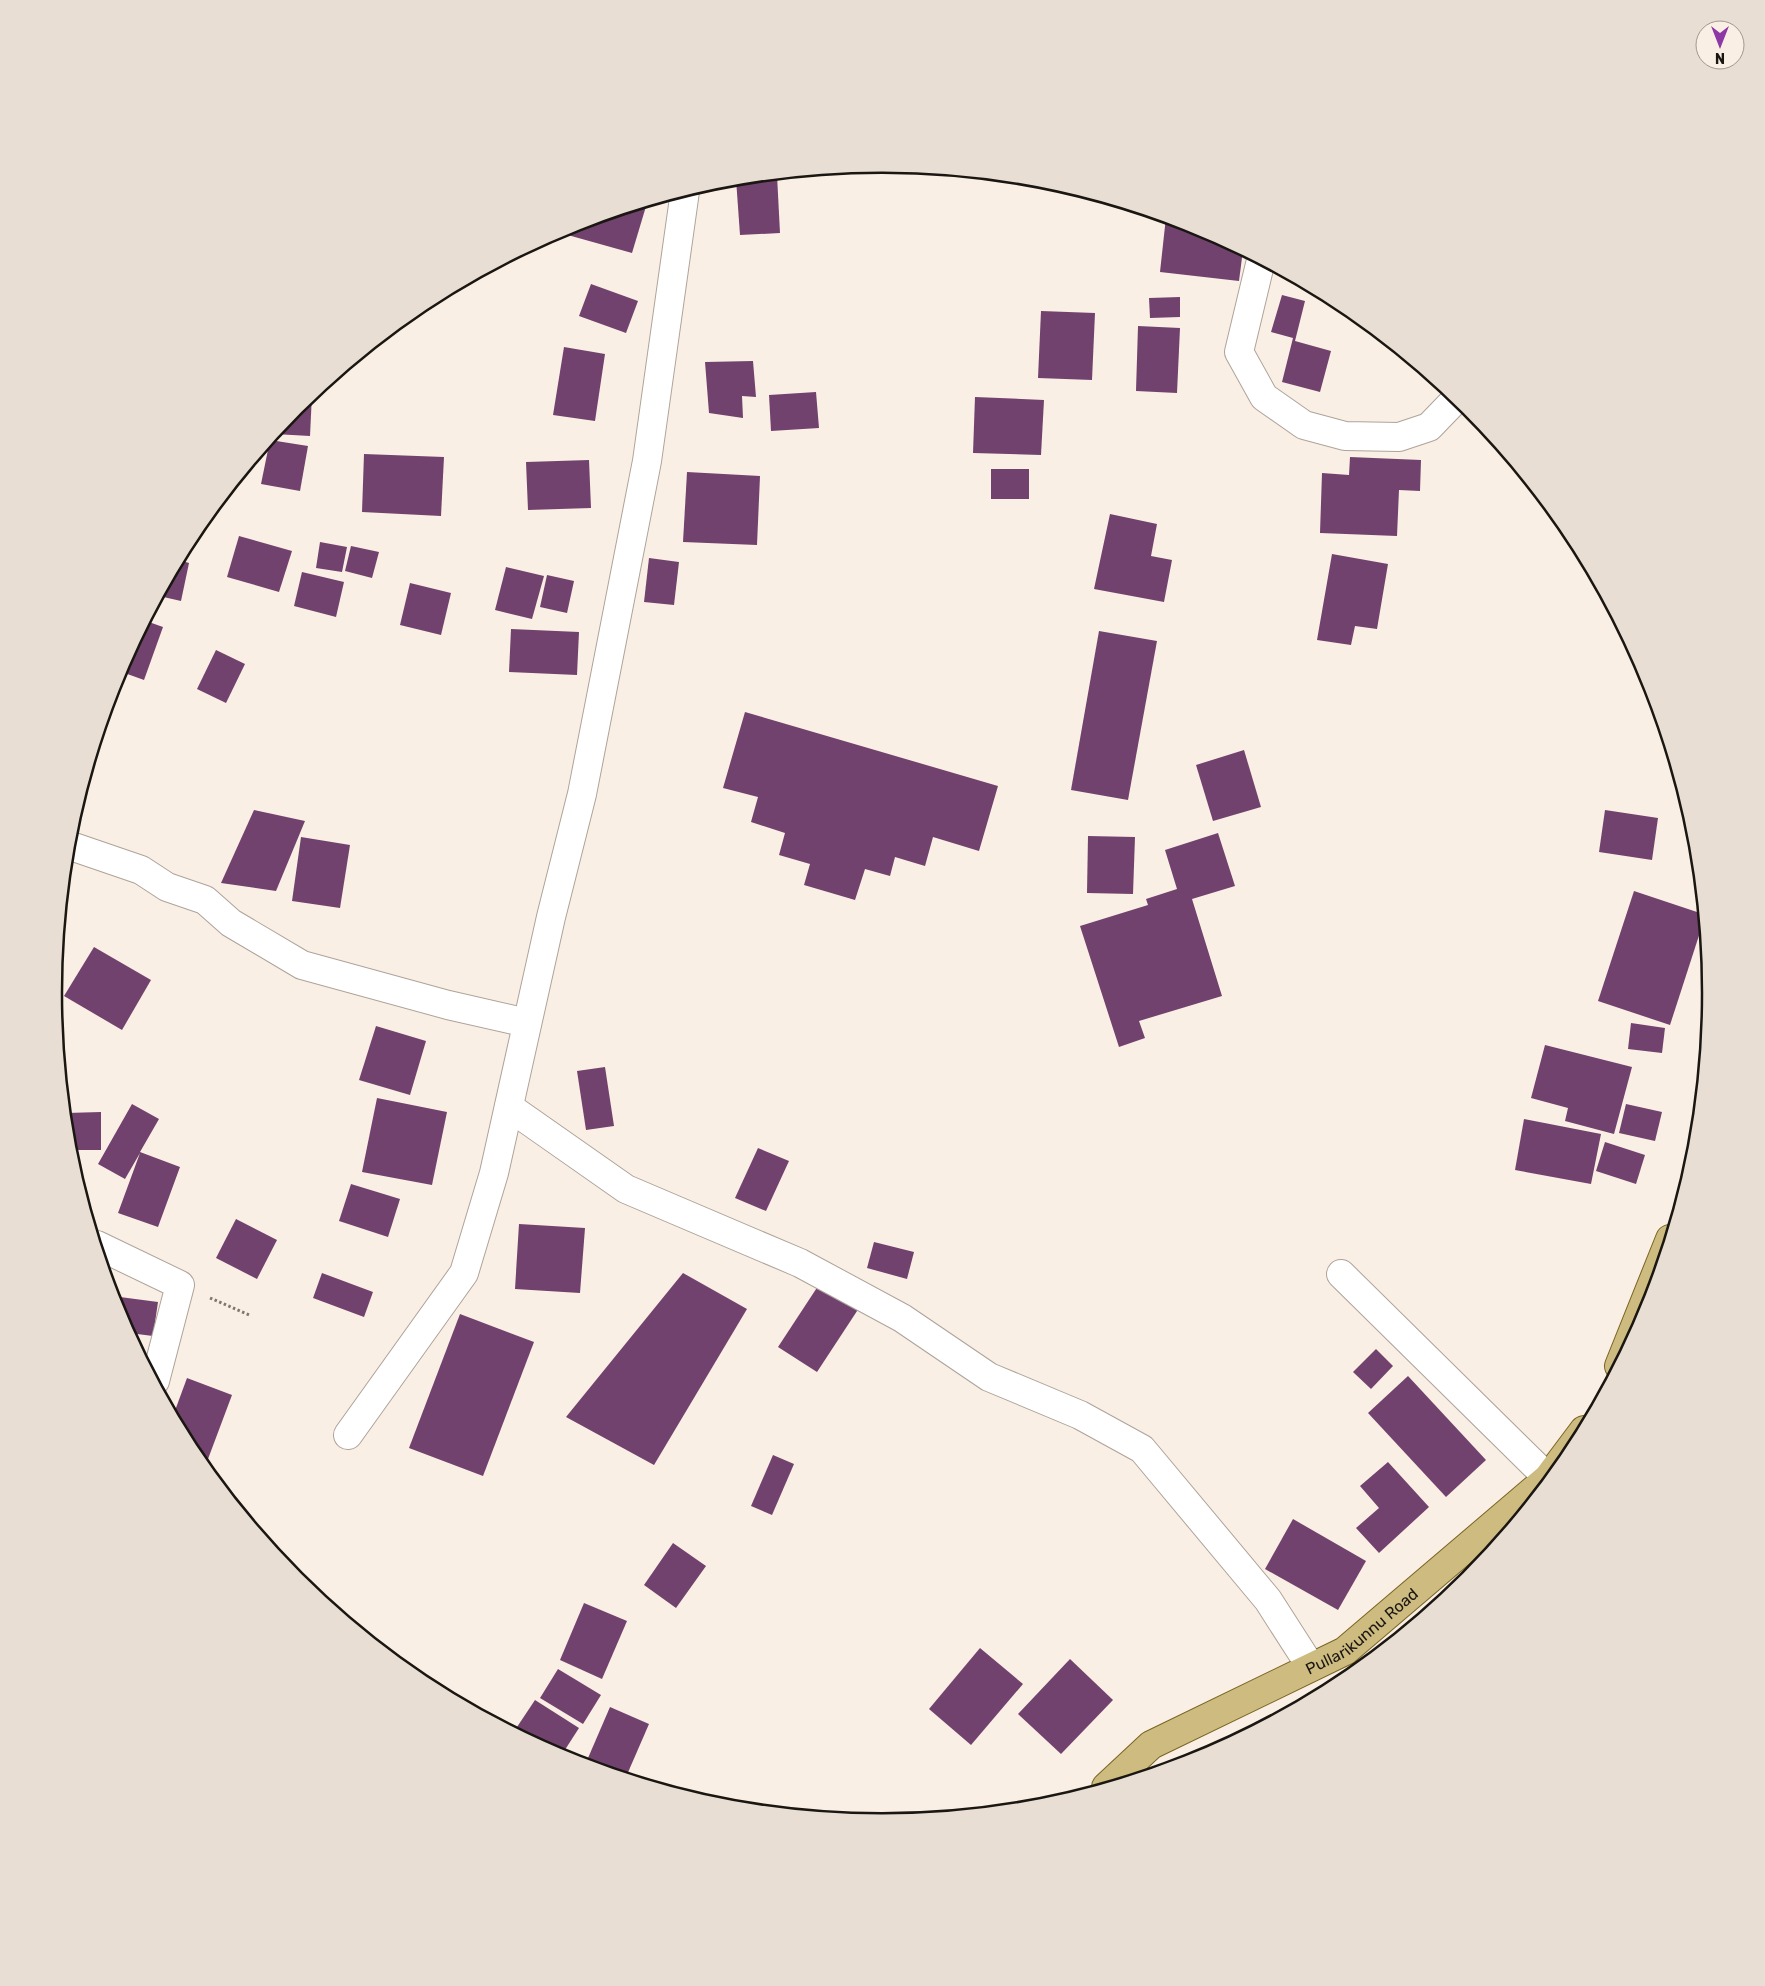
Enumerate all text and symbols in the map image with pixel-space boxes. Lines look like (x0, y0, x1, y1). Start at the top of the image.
north arrow (1695, 20, 1745, 70)
text: N (1715, 49, 1725, 66)
street label: Pullarikunnu Road (1302, 1584, 1422, 1678)

